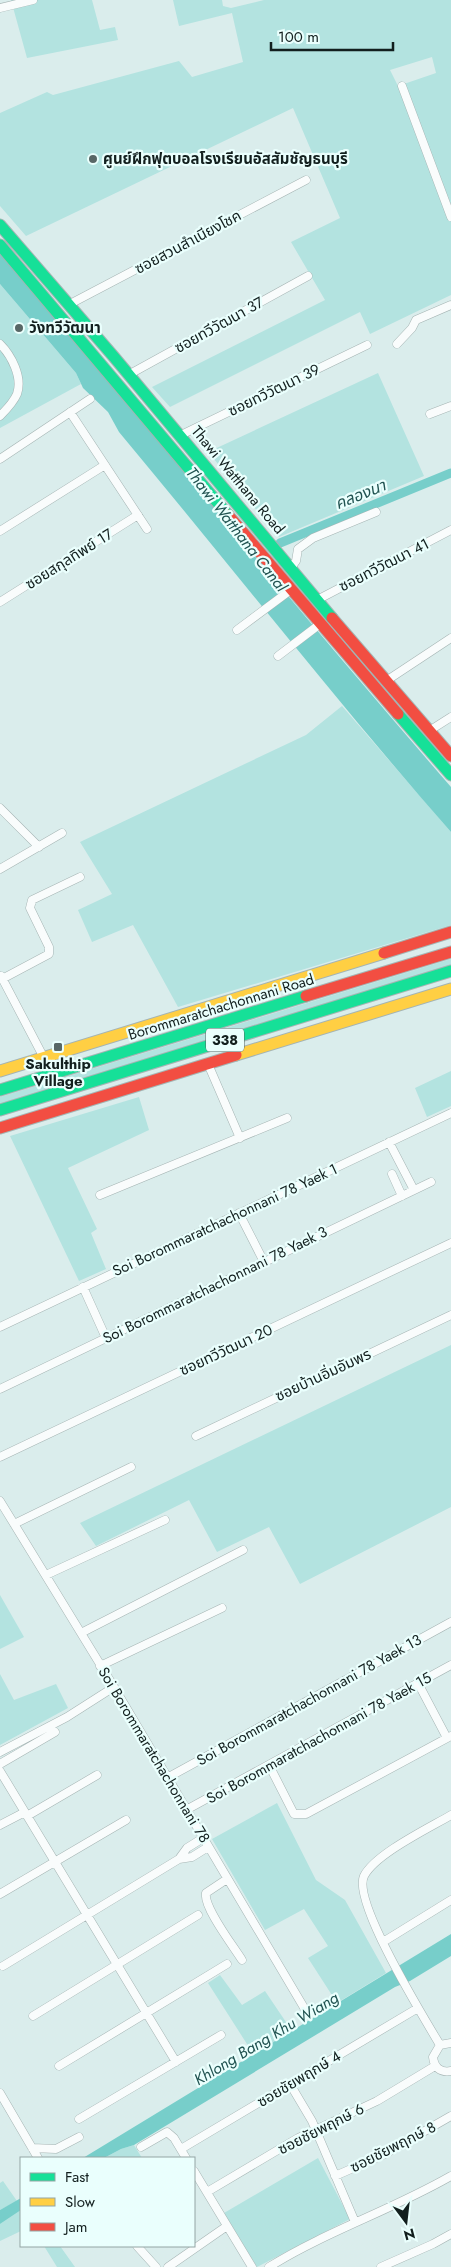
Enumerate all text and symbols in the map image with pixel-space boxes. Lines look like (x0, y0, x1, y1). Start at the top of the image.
scale bar (271, 20, 394, 52)
text: 100 m (278, 26, 319, 48)
place label: ศูนย์ฝึกฟุตบอลโรงเรียนอัสสัมชัญธนบุรี (103, 148, 348, 170)
marker: ศูนย์ฝึกฟุตบอลโรงเรียนอัสสัมชัญธนบุรี (87, 153, 99, 165)
street label: ซอยสวนสำเนียงโชค (131, 205, 245, 279)
street label: ซอยทวีวัฒนา 37 (170, 291, 268, 359)
place label: วังทวีวัฒนา (29, 317, 101, 339)
marker: วังทวีวัฒนา (13, 322, 25, 334)
street label: ซอยทวีวัฒนา 39 (224, 358, 324, 422)
street label: Thawi Watthana Road (186, 421, 290, 539)
water label: Thawi Watthana Canal (181, 462, 293, 598)
water label: คลองนา (331, 473, 390, 515)
street label: ซอยสกุลทิพย์ 17 (21, 523, 117, 595)
street label: ซอยทวีวัฒนา 41 (335, 533, 433, 597)
street label: Borommaratchachonnani Road (125, 968, 317, 1046)
road number: 338 (206, 1028, 244, 1052)
marker: Sakulthip Village (52, 1041, 64, 1053)
place label: Sakulthip Village (25, 1053, 91, 1092)
street label: Soi Borommaratchachonnani 78 Yaek 1 (109, 1158, 341, 1282)
street label: Soi Borommaratchachonnani 78 Yaek 3 (99, 1221, 331, 1349)
street label: ซอยทวีวัฒนา 20 (176, 1319, 276, 1381)
street label: ซอยบ้านอิ่มอัมพร (271, 1343, 375, 1407)
street label: Soi Borommaratchachonnani 78 Yaek 13 (192, 1629, 426, 1771)
street label: Soi Borommaratchachonnani 78 (93, 1663, 215, 1847)
street label: Soi Borommaratchachonnani 78 Yaek 15 (202, 1667, 436, 1809)
water label: Khlong Bang Khu Wiang (190, 1986, 343, 2091)
street label: ซอยชัยพฤกษ์ 4 (253, 2045, 345, 2113)
street label: ซอยชัยพฤกษ์ 6 (274, 2098, 368, 2160)
street label: ซอยชัยพฤกษ์ 8 (346, 2116, 440, 2178)
legend (20, 2157, 195, 2247)
text: Fast (65, 2166, 89, 2188)
text: Slow (65, 2191, 96, 2213)
north arrow (381, 2197, 431, 2247)
text: Jam (63, 2216, 88, 2238)
text: N (401, 2223, 417, 2246)

